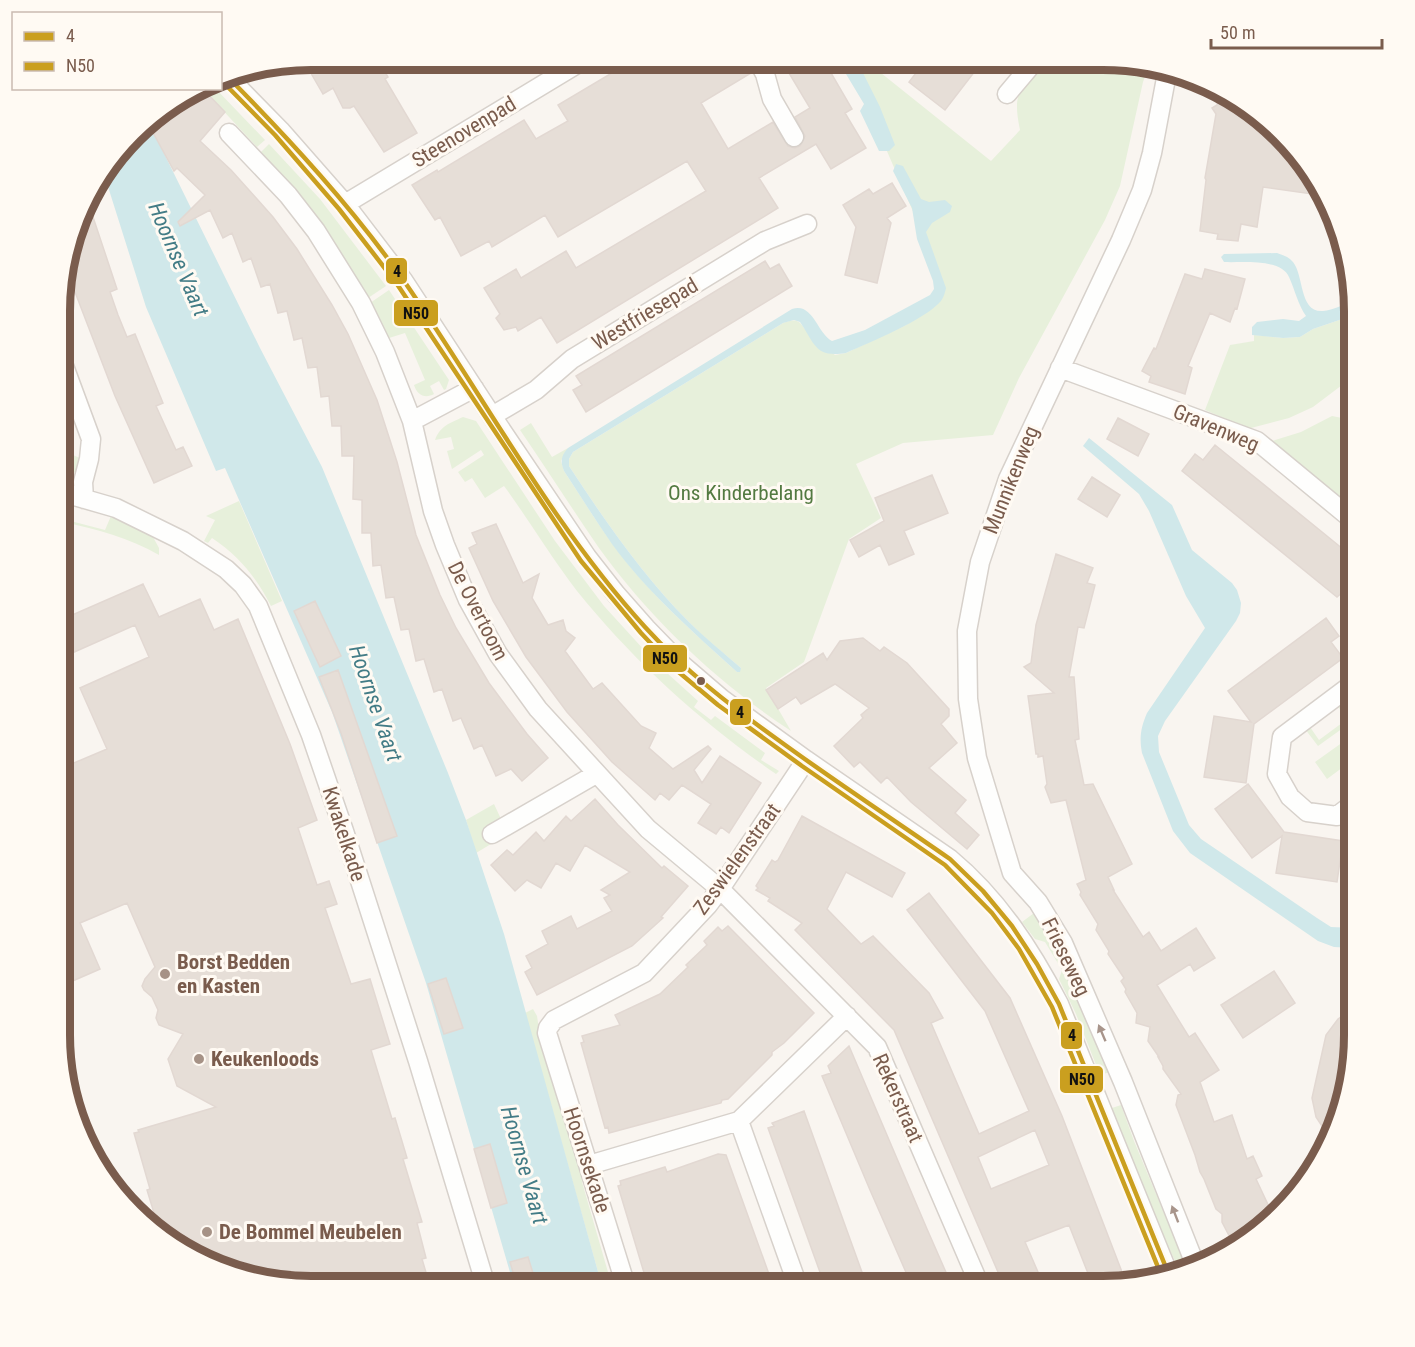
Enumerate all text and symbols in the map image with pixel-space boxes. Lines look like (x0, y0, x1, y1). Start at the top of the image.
legend (12, 12, 222, 90)
scale bar (1211, 12, 1382, 50)
text: 50 m (1220, 22, 1255, 43)
text: 4 (66, 25, 75, 46)
text: N50 (66, 55, 95, 76)
street label: Steenovenpad (408, 92, 520, 172)
water label: Hoornse Vaart (143, 198, 214, 321)
line badge: 4 (385, 257, 408, 285)
text: 4 (393, 262, 401, 281)
street label: Westfriesepad (588, 273, 702, 355)
line badge: N50 (393, 299, 439, 327)
text: N50 (403, 304, 429, 323)
street label: Gravenweg (1169, 399, 1263, 457)
street label: Munnikenweg (978, 423, 1044, 537)
park label: Ons Kinderbelang (668, 481, 814, 505)
street label: De Overtoom (443, 558, 513, 664)
water label: Hoornse Vaart (344, 642, 407, 765)
line badge: N50 (642, 644, 688, 673)
text: N50 (652, 649, 678, 668)
unlabelled marker (695, 675, 707, 687)
line badge: 4 (729, 698, 752, 726)
text: 4 (736, 703, 744, 722)
street label: Kwakelkade (317, 784, 371, 885)
street label: Zeswielenstraat (689, 799, 785, 919)
street label: Frieseweg (1037, 914, 1095, 1000)
place label: Borst Bedden en Kasten (177, 950, 290, 998)
marker: Borst Bedden en Kasten (158, 967, 172, 981)
line badge: 4 (1060, 1021, 1083, 1050)
one-way arrow (1097, 1024, 1107, 1042)
text: 4 (1068, 1026, 1076, 1045)
place label: Keukenloods (211, 1047, 319, 1071)
street label: Rekerstraat (868, 1050, 928, 1146)
marker: Keukenloods (192, 1052, 206, 1066)
line badge: N50 (1059, 1065, 1104, 1094)
text: N50 (1069, 1070, 1095, 1089)
water label: Hoornse Vaart (496, 1103, 553, 1228)
street label: Hoornsekade (559, 1104, 615, 1216)
one-way arrow (1169, 1205, 1179, 1223)
place label: De Bommel Meubelen (219, 1220, 402, 1244)
marker: De Bommel Meubelen (200, 1225, 214, 1239)

